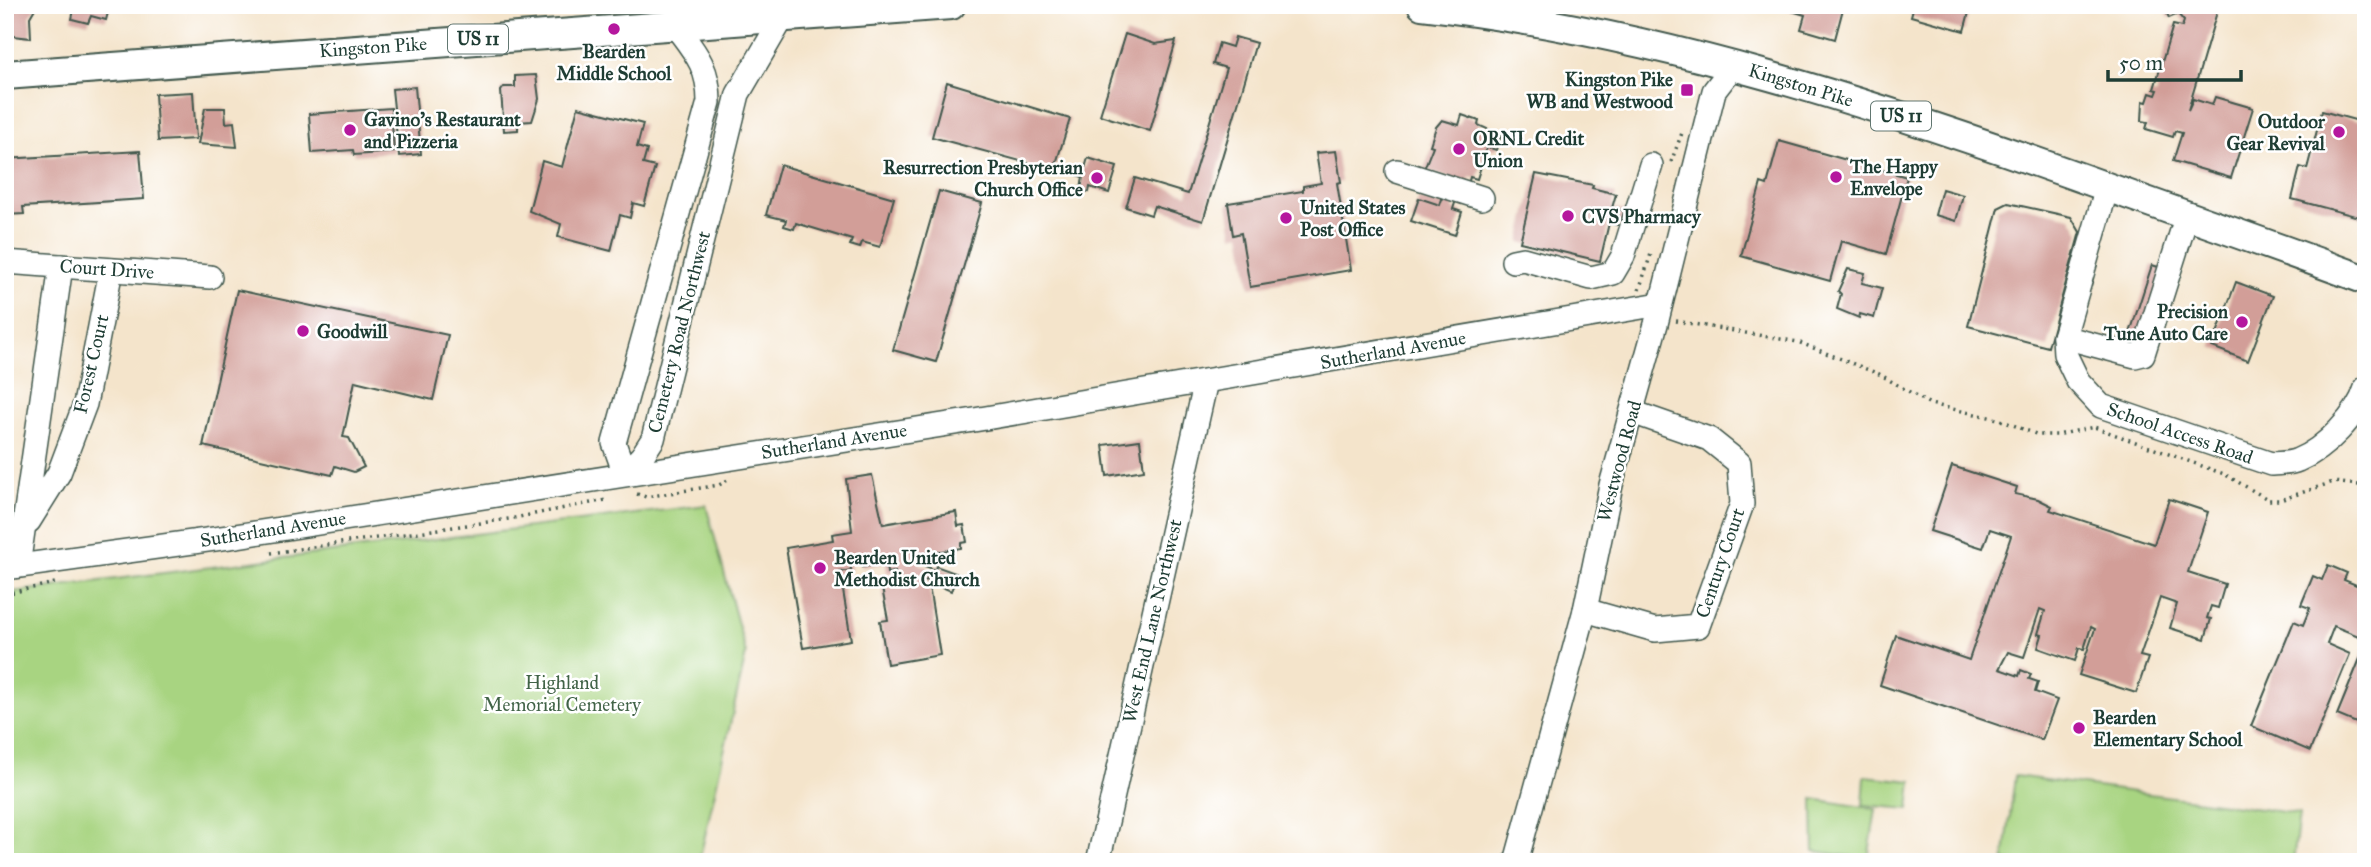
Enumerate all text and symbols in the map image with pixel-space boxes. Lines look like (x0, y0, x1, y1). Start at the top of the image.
marker: Bearden Middle School (606, 21, 622, 37)
road number: US 11 (448, 24, 508, 54)
street label: Kingston Pike (318, 32, 428, 63)
scale bar (2108, 38, 2242, 82)
place label: Bearden Middle School (557, 40, 672, 85)
text: 50 m (2119, 50, 2164, 76)
street label: Kingston Pike (1746, 58, 1856, 113)
place label: Kingston Pike WB and Westwood (1526, 68, 1673, 113)
marker: Kingston Pike WB and Westwood (1679, 82, 1695, 98)
road number: US 11 (1871, 102, 1931, 131)
place label: Gavino's Restaurant and Pizzeria (364, 108, 521, 153)
place label: Outdoor Gear Revival (2226, 110, 2326, 155)
marker: Gavino's Restaurant and Pizzeria (342, 122, 358, 138)
marker: Outdoor Gear Revival (2331, 124, 2347, 140)
place label: ORNL Credit Union (1473, 127, 1584, 172)
marker: ORNL Credit Union (1451, 141, 1467, 157)
place label: The Happy Envelope (1849, 155, 1939, 201)
place label: Resurrection Presbyterian Church Office (883, 156, 1084, 201)
marker: The Happy Envelope (1828, 169, 1844, 185)
marker: Resurrection Presbyterian Church Office (1089, 170, 1105, 186)
place label: United States Post Office (1300, 196, 1406, 241)
place label: CVS Pharmacy (1582, 205, 1702, 229)
marker: CVS Pharmacy (1560, 208, 1576, 224)
marker: United States Post Office (1278, 210, 1294, 226)
street label: Cemetery Road Northwest (643, 228, 715, 435)
street label: Court Drive (59, 254, 155, 284)
place label: Precision Tune Auto Care (2103, 300, 2229, 345)
street label: Forest Court (68, 312, 114, 416)
marker: Precision Tune Auto Care (2234, 314, 2250, 330)
place label: Goodwill (317, 320, 389, 343)
marker: Goodwill (295, 323, 311, 339)
street label: Sutherland Avenue (1318, 326, 1468, 374)
street label: Westwood Road (1592, 397, 1646, 524)
street label: School Access Road (2104, 397, 2257, 469)
street label: Sutherland Avenue (759, 418, 909, 464)
street label: Century Court (1690, 505, 1750, 621)
street label: Sutherland Avenue (198, 506, 348, 552)
street label: West End Lane Northwest (1117, 517, 1187, 725)
place label: Bearden United Methodist Church (834, 546, 980, 591)
marker: Bearden United Methodist Church (812, 560, 828, 576)
park label: Highland Memorial Cemetery (483, 671, 642, 716)
place label: Bearden Elementary School (2093, 706, 2243, 752)
marker: Bearden Elementary School (2071, 720, 2087, 736)

